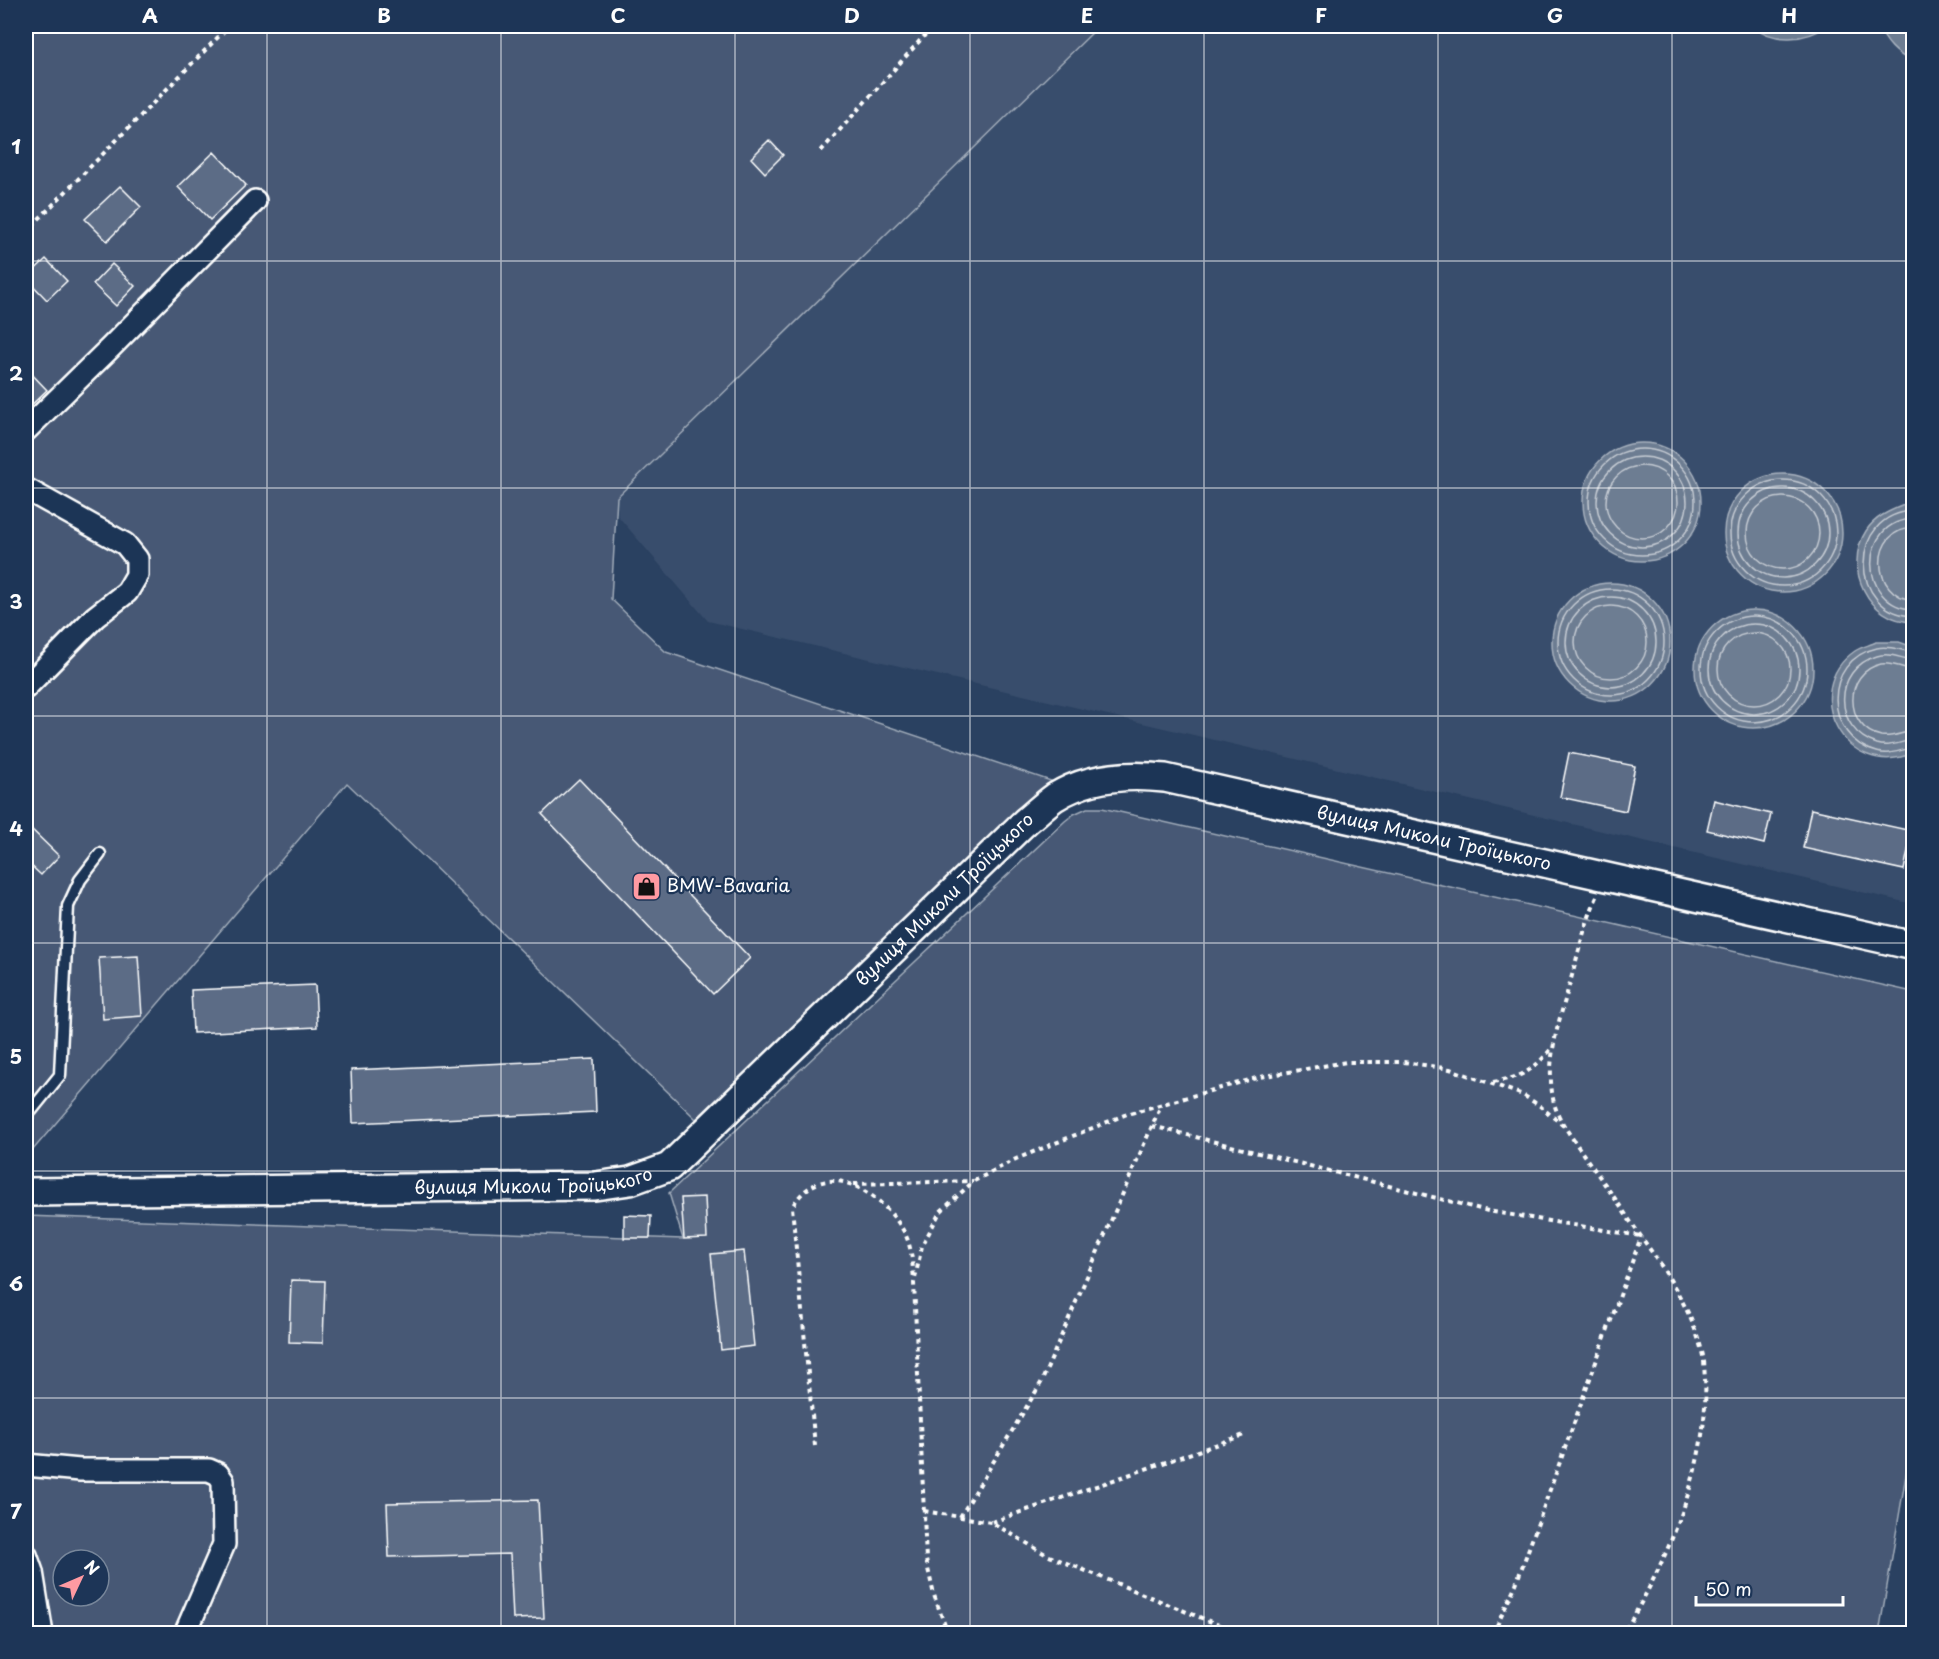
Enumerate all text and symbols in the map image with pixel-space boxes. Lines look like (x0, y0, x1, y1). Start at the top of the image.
text: A (142, 0, 158, 30)
text: B (377, 0, 391, 30)
text: C (610, 0, 626, 30)
text: D (844, 0, 860, 30)
text: E (1081, 0, 1093, 30)
text: F (1315, 0, 1327, 30)
text: G (1547, 0, 1563, 30)
text: H (1781, 0, 1797, 30)
text: 1 (11, 131, 21, 161)
text: 2 (9, 358, 23, 388)
text: 3 (9, 586, 23, 616)
street label: вулиця Миколи Троїцького (1315, 797, 1554, 876)
street label: вулиця Миколи Троїцького (849, 805, 1039, 992)
text: 4 (9, 813, 23, 843)
shop icon: BMW-Bavaria (630, 870, 662, 902)
place label: BMW-Bavaria (667, 871, 791, 898)
text: 5 (10, 1041, 22, 1071)
street label: вулиця Миколи Троїцького (414, 1159, 656, 1200)
text: 6 (9, 1268, 23, 1298)
text: 7 (10, 1496, 22, 1526)
north arrow (51, 1548, 111, 1608)
text: N (79, 1554, 106, 1580)
scale bar (1696, 1569, 1843, 1607)
text: 50 m (1705, 1575, 1752, 1602)

